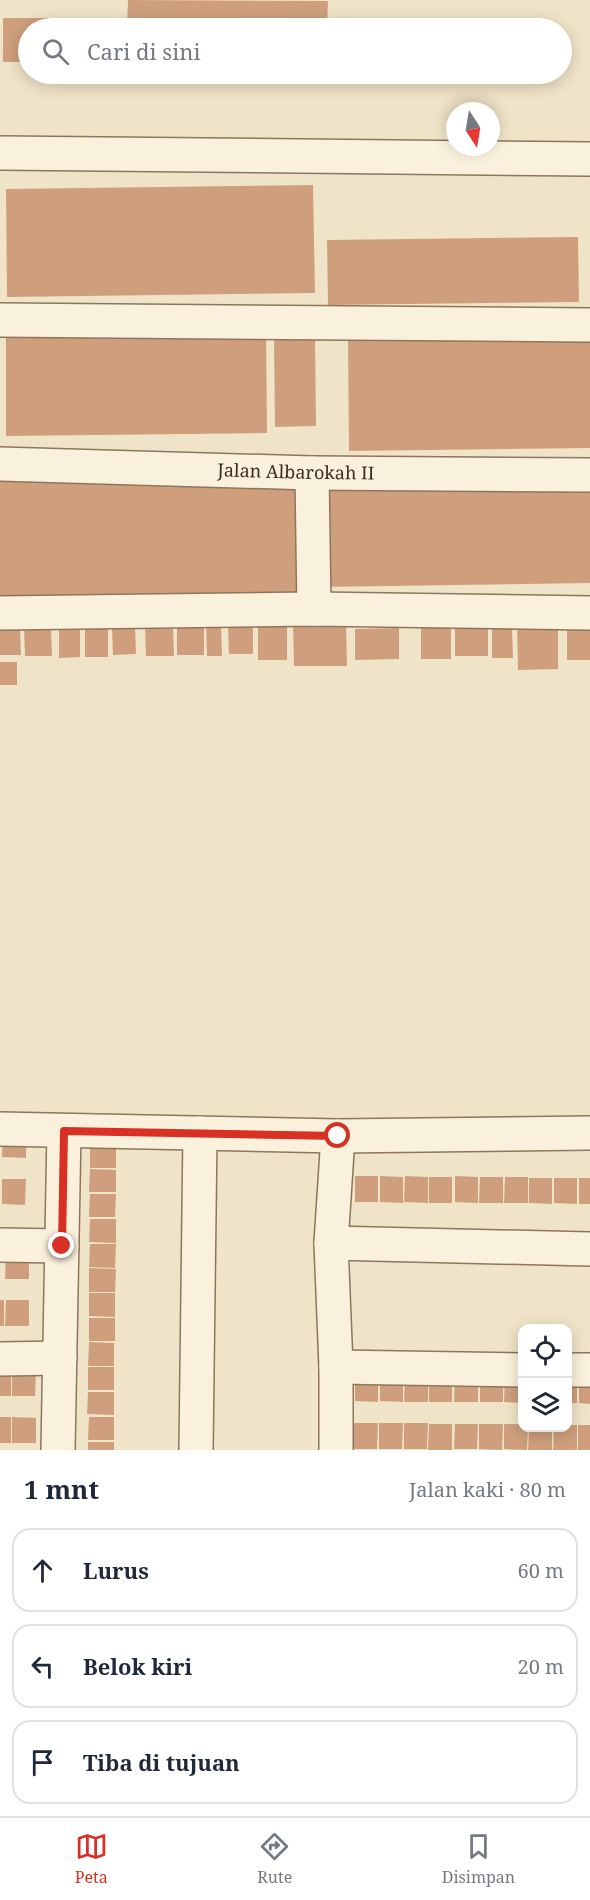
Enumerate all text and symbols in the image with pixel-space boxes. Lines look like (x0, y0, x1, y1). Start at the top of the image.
search box (18, 18, 572, 84)
icon: search (39, 35, 72, 68)
text: Cari di sini (87, 36, 200, 66)
north arrow (446, 102, 500, 156)
street label: Jalan Albarokah II (216, 457, 374, 484)
route start (324, 1122, 350, 1148)
route end (48, 1232, 74, 1258)
map controls (518, 1324, 572, 1432)
button: locate (518, 1324, 572, 1378)
button: layers (518, 1378, 572, 1432)
text: 1 mnt (24, 1471, 99, 1507)
text: Jalan kaki · 80 m (409, 1476, 566, 1503)
icon: ahead (26, 1554, 59, 1587)
text: Lurus (83, 1555, 149, 1585)
text: 60 m (518, 1557, 564, 1584)
icon: left (26, 1650, 59, 1683)
text: Belok kiri (83, 1651, 192, 1681)
text: 20 m (518, 1653, 564, 1680)
icon: arrive (26, 1746, 59, 1779)
text: Tiba di tujuan (83, 1747, 240, 1777)
tab: Peta (75, 1830, 108, 1888)
tab: Rute (257, 1830, 292, 1888)
tab: Disimpan (442, 1830, 515, 1888)

